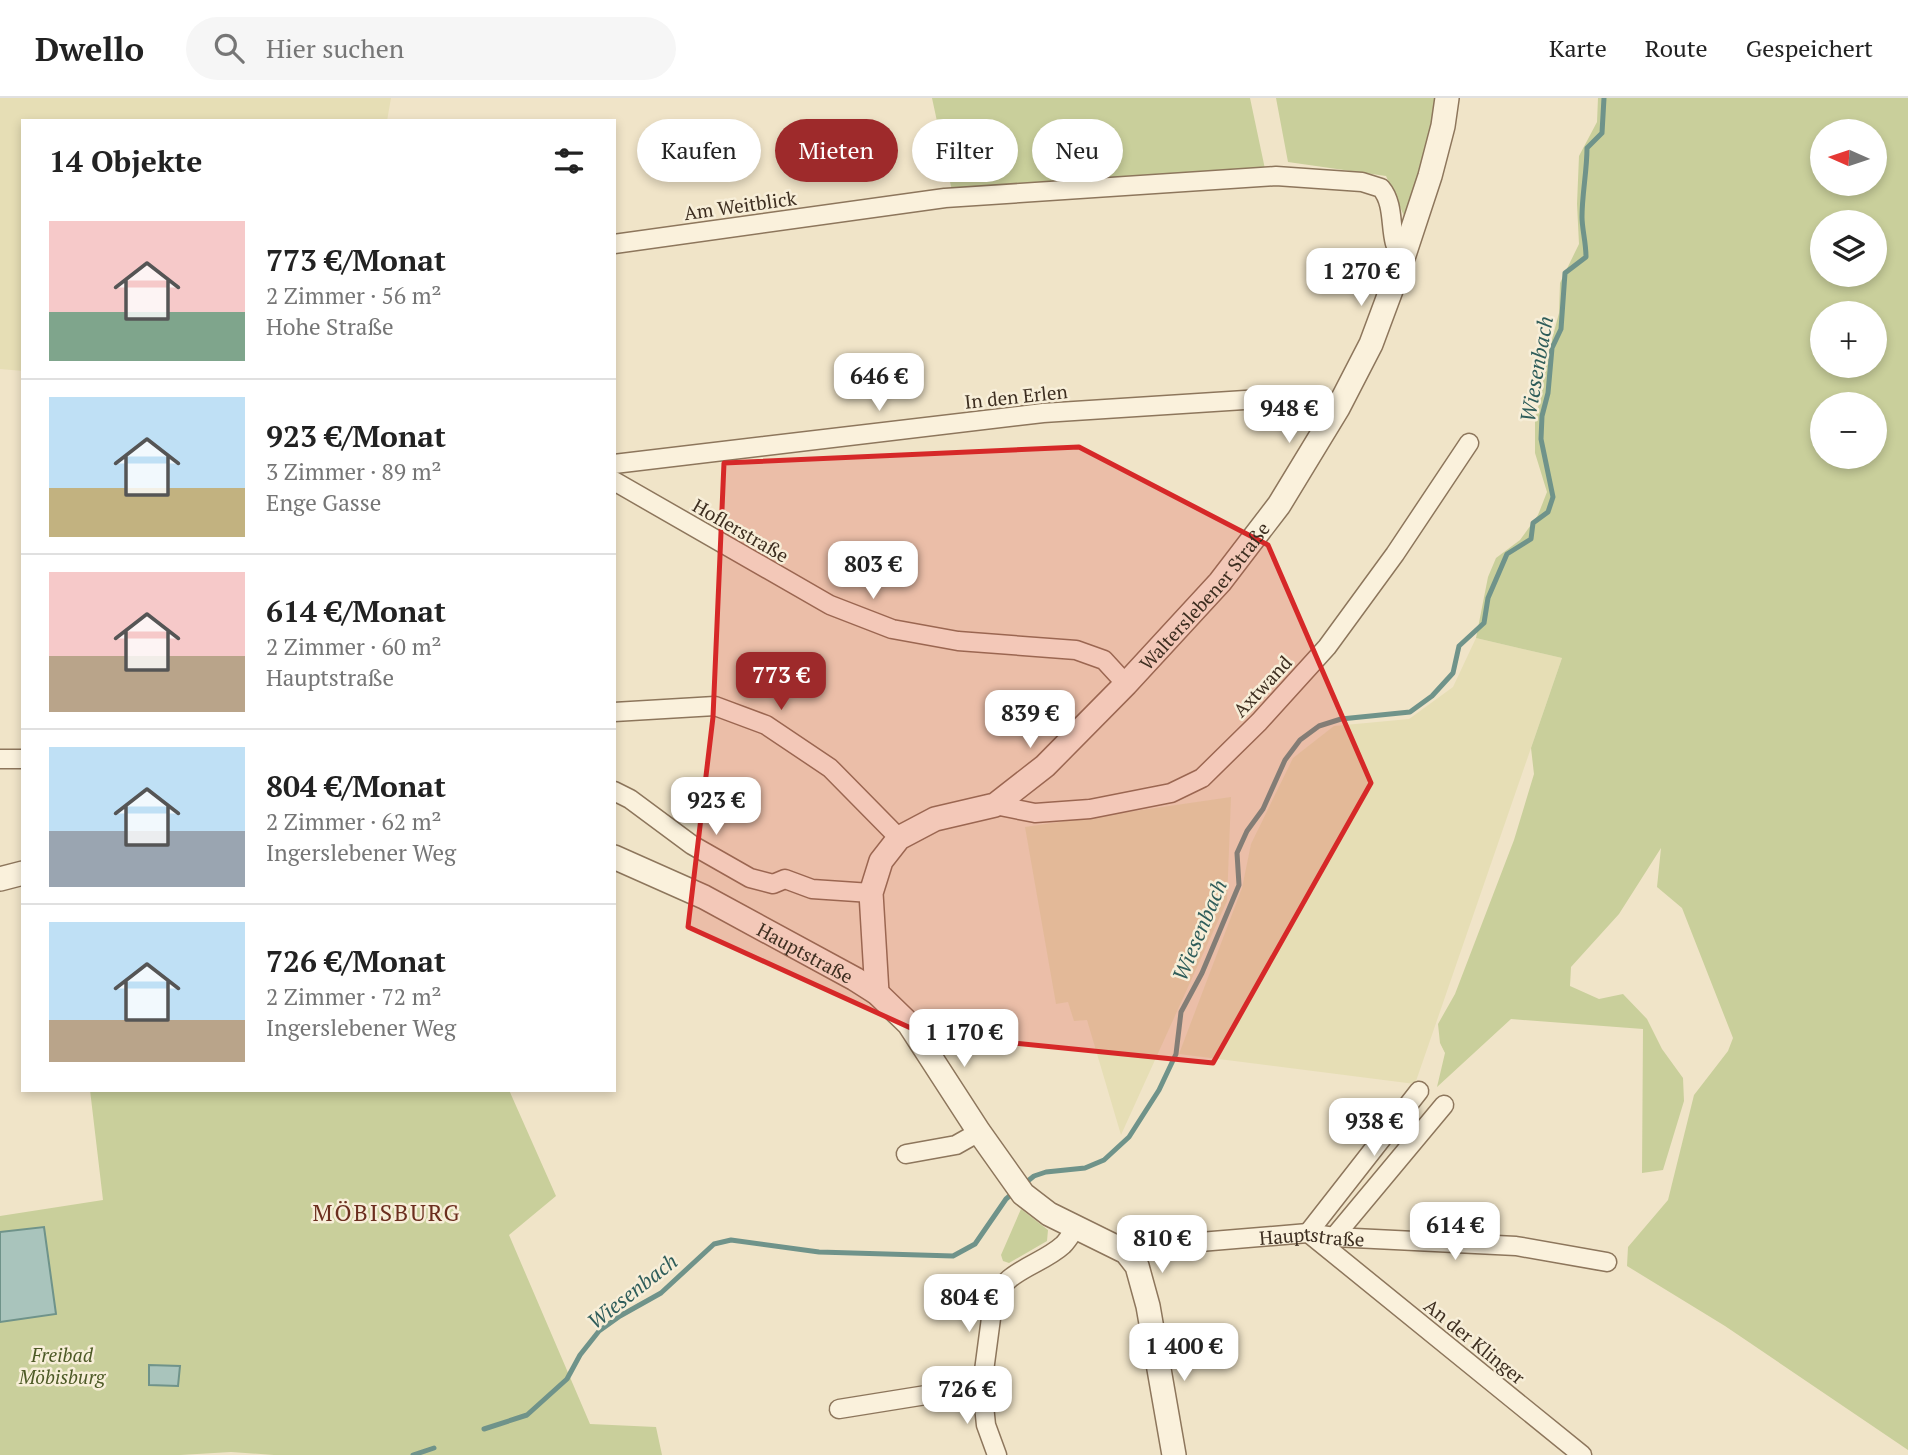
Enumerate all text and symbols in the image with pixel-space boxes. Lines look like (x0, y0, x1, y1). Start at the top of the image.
search box (186, 17, 676, 80)
text: Dwello (35, 27, 144, 70)
icon: search (210, 29, 248, 67)
text: Hier suchen (266, 31, 404, 65)
text: Karte (1549, 32, 1607, 64)
text: Route (1645, 32, 1708, 64)
text: Gespeichert (1746, 32, 1873, 64)
chip: Kaufen (637, 119, 761, 182)
chip: Mieten (775, 119, 898, 182)
chip: Filter (912, 119, 1018, 182)
chip: Neu (1032, 119, 1123, 182)
north arrow (1810, 119, 1886, 196)
map controls (1810, 119, 1887, 469)
text: 14 Objekte (49, 141, 202, 181)
icon: filters (550, 142, 588, 180)
street label: Am Weitblick (682, 185, 798, 225)
button: layers (1810, 210, 1887, 287)
text: 773 €/Monat (266, 240, 446, 280)
pin: 1 270 € (1296, 248, 1426, 308)
icon: home (105, 249, 189, 333)
text: 1 270 € (1322, 255, 1400, 286)
text: 2 Zimmer · 56 m² (266, 280, 441, 311)
button: + (1810, 301, 1887, 378)
text: Hohe Straße (266, 311, 394, 342)
water label: Wiesenbach (1513, 314, 1559, 424)
pin: 646 € (830, 354, 928, 413)
text: 646 € (850, 360, 908, 391)
street label: In den Erlen (963, 378, 1069, 414)
pin: 948 € (1240, 386, 1338, 445)
text: 948 € (1260, 392, 1318, 423)
button: − (1810, 392, 1887, 469)
text: 923 €/Monat (266, 416, 446, 456)
icon: home (105, 425, 189, 509)
text: 3 Zimmer · 89 m² (266, 456, 441, 487)
text: Enge Gasse (266, 487, 381, 518)
street label: Hoflerstraße (689, 493, 793, 567)
street label: Walterslebener Straße (1133, 516, 1275, 675)
pin: 803 € (824, 542, 922, 601)
text: 803 € (844, 548, 902, 579)
text: 614 €/Monat (266, 591, 446, 631)
icon: home (105, 600, 189, 684)
text: 2 Zimmer · 60 m² (266, 631, 441, 662)
street label: Axtwand (1227, 650, 1297, 722)
pin: 773 € (732, 652, 830, 712)
text: 773 € (752, 659, 810, 690)
text: Hauptstraße (266, 662, 394, 693)
pin: 839 € (981, 690, 1079, 750)
text: 839 € (1001, 697, 1059, 728)
text: 804 €/Monat (266, 766, 446, 806)
icon: home (105, 775, 189, 859)
pin: 923 € (667, 778, 765, 837)
text: 923 € (687, 784, 745, 815)
text: 2 Zimmer · 62 m² (266, 806, 441, 837)
text: Ingerslebener Weg (266, 837, 456, 868)
water label: Wiesenbach (1165, 875, 1233, 985)
street label: Hauptstraße (753, 916, 858, 988)
text: 726 €/Monat (266, 941, 446, 981)
icon: home (105, 950, 189, 1034)
text: 2 Zimmer · 72 m² (266, 981, 441, 1012)
pin: 1 170 € (899, 1010, 1029, 1069)
text: Ingerslebener Weg (266, 1012, 456, 1043)
text: 1 170 € (925, 1016, 1003, 1047)
pin: 938 € (1325, 1098, 1423, 1158)
text: 938 € (1345, 1105, 1403, 1136)
district label: MÖBISBURG (313, 1197, 461, 1228)
pin: 614 € (1406, 1202, 1504, 1262)
text: 614 € (1426, 1209, 1484, 1240)
pin: 810 € (1113, 1216, 1211, 1275)
street label: Hauptstraße (1258, 1220, 1365, 1251)
text: 810 € (1133, 1222, 1191, 1253)
water label: Wiesenbach (581, 1247, 683, 1335)
pin: 804 € (920, 1274, 1018, 1334)
text: 804 € (940, 1281, 998, 1312)
street label: An der Klinger (1419, 1293, 1531, 1390)
pin: 1 400 € (1119, 1324, 1249, 1383)
text: 1 400 € (1145, 1330, 1223, 1361)
park label: Freibad Möbisburg (18, 1342, 107, 1389)
pin: 726 € (918, 1366, 1016, 1426)
text: 726 € (938, 1373, 996, 1404)

